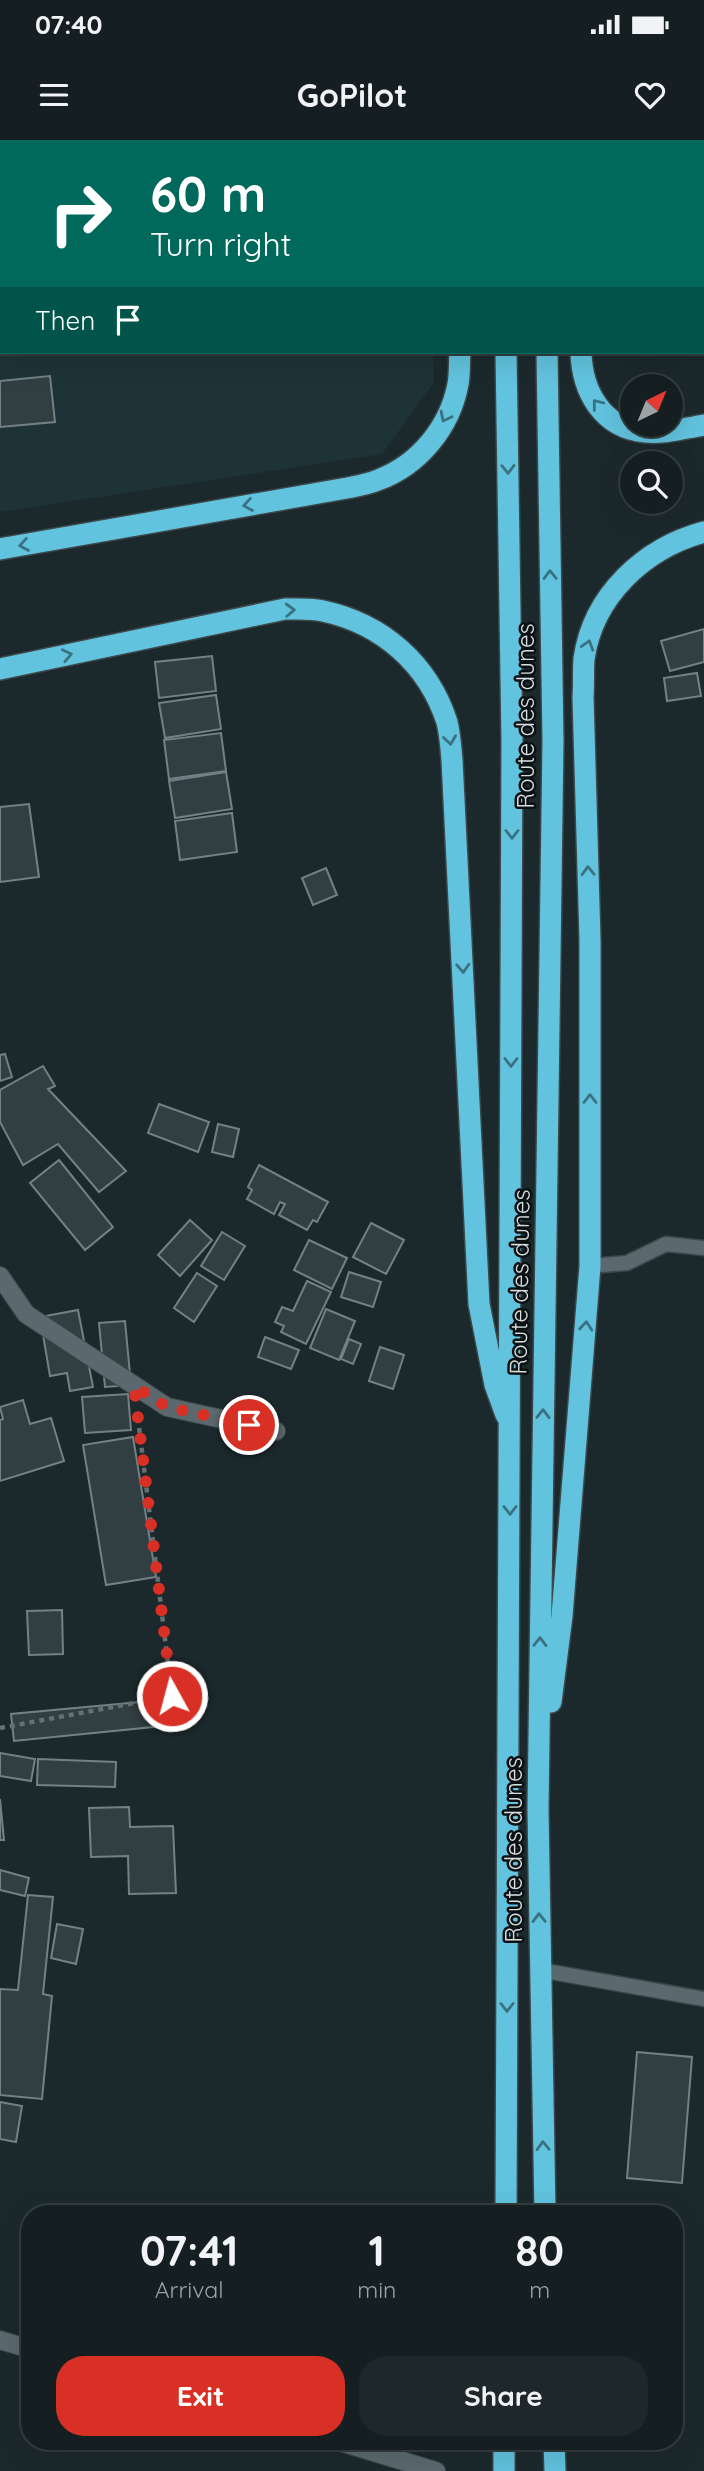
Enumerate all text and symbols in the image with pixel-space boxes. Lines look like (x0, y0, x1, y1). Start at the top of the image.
text: 07:40 (35, 8, 103, 41)
text: GoPilot (297, 75, 407, 115)
icon: menu (35, 76, 73, 114)
icon: heart (631, 76, 669, 114)
text: 60 m (150, 163, 266, 224)
icon: right (35, 168, 126, 259)
text: Turn right (150, 224, 291, 264)
icon: arrive (109, 301, 147, 339)
text: Then (35, 304, 95, 337)
north arrow (620, 374, 682, 438)
map controls (620, 374, 683, 514)
one-way arrow (593, 399, 606, 411)
one-way arrow (440, 410, 454, 423)
button: search (620, 451, 683, 514)
one-way arrow (500, 464, 516, 475)
one-way arrow (242, 497, 254, 512)
one-way arrow (18, 537, 30, 552)
one-way arrow (542, 569, 558, 580)
one-way arrow (284, 602, 295, 617)
street label: Route des dunes (510, 623, 540, 809)
one-way arrow (580, 639, 595, 651)
one-way arrow (61, 648, 73, 663)
one-way arrow (442, 735, 457, 746)
one-way arrow (504, 829, 520, 840)
one-way arrow (581, 866, 596, 877)
one-way arrow (455, 962, 470, 973)
one-way arrow (503, 1057, 519, 1067)
one-way arrow (582, 1093, 598, 1104)
street label: Route des dunes (502, 1189, 536, 1375)
one-way arrow (578, 1320, 593, 1331)
pin (219, 1395, 279, 1455)
icon: arrive (230, 1406, 268, 1444)
one-way arrow (535, 1408, 551, 1419)
one-way arrow (502, 1505, 518, 1515)
one-way arrow (532, 1636, 548, 1646)
position arrow (135, 1659, 209, 1733)
street label: Route des dunes (498, 1757, 528, 1943)
one-way arrow (532, 1912, 547, 1923)
one-way arrow (499, 2002, 515, 2012)
one-way arrow (535, 2140, 550, 2151)
text: 07:41 (140, 2224, 238, 2277)
text: 1 (369, 2224, 385, 2277)
text: 80 (515, 2224, 564, 2277)
text: Arrival (155, 2275, 224, 2304)
text: min (357, 2275, 396, 2304)
text: m (529, 2275, 550, 2304)
button: Exit (56, 2356, 345, 2436)
button: Share (359, 2356, 648, 2436)

